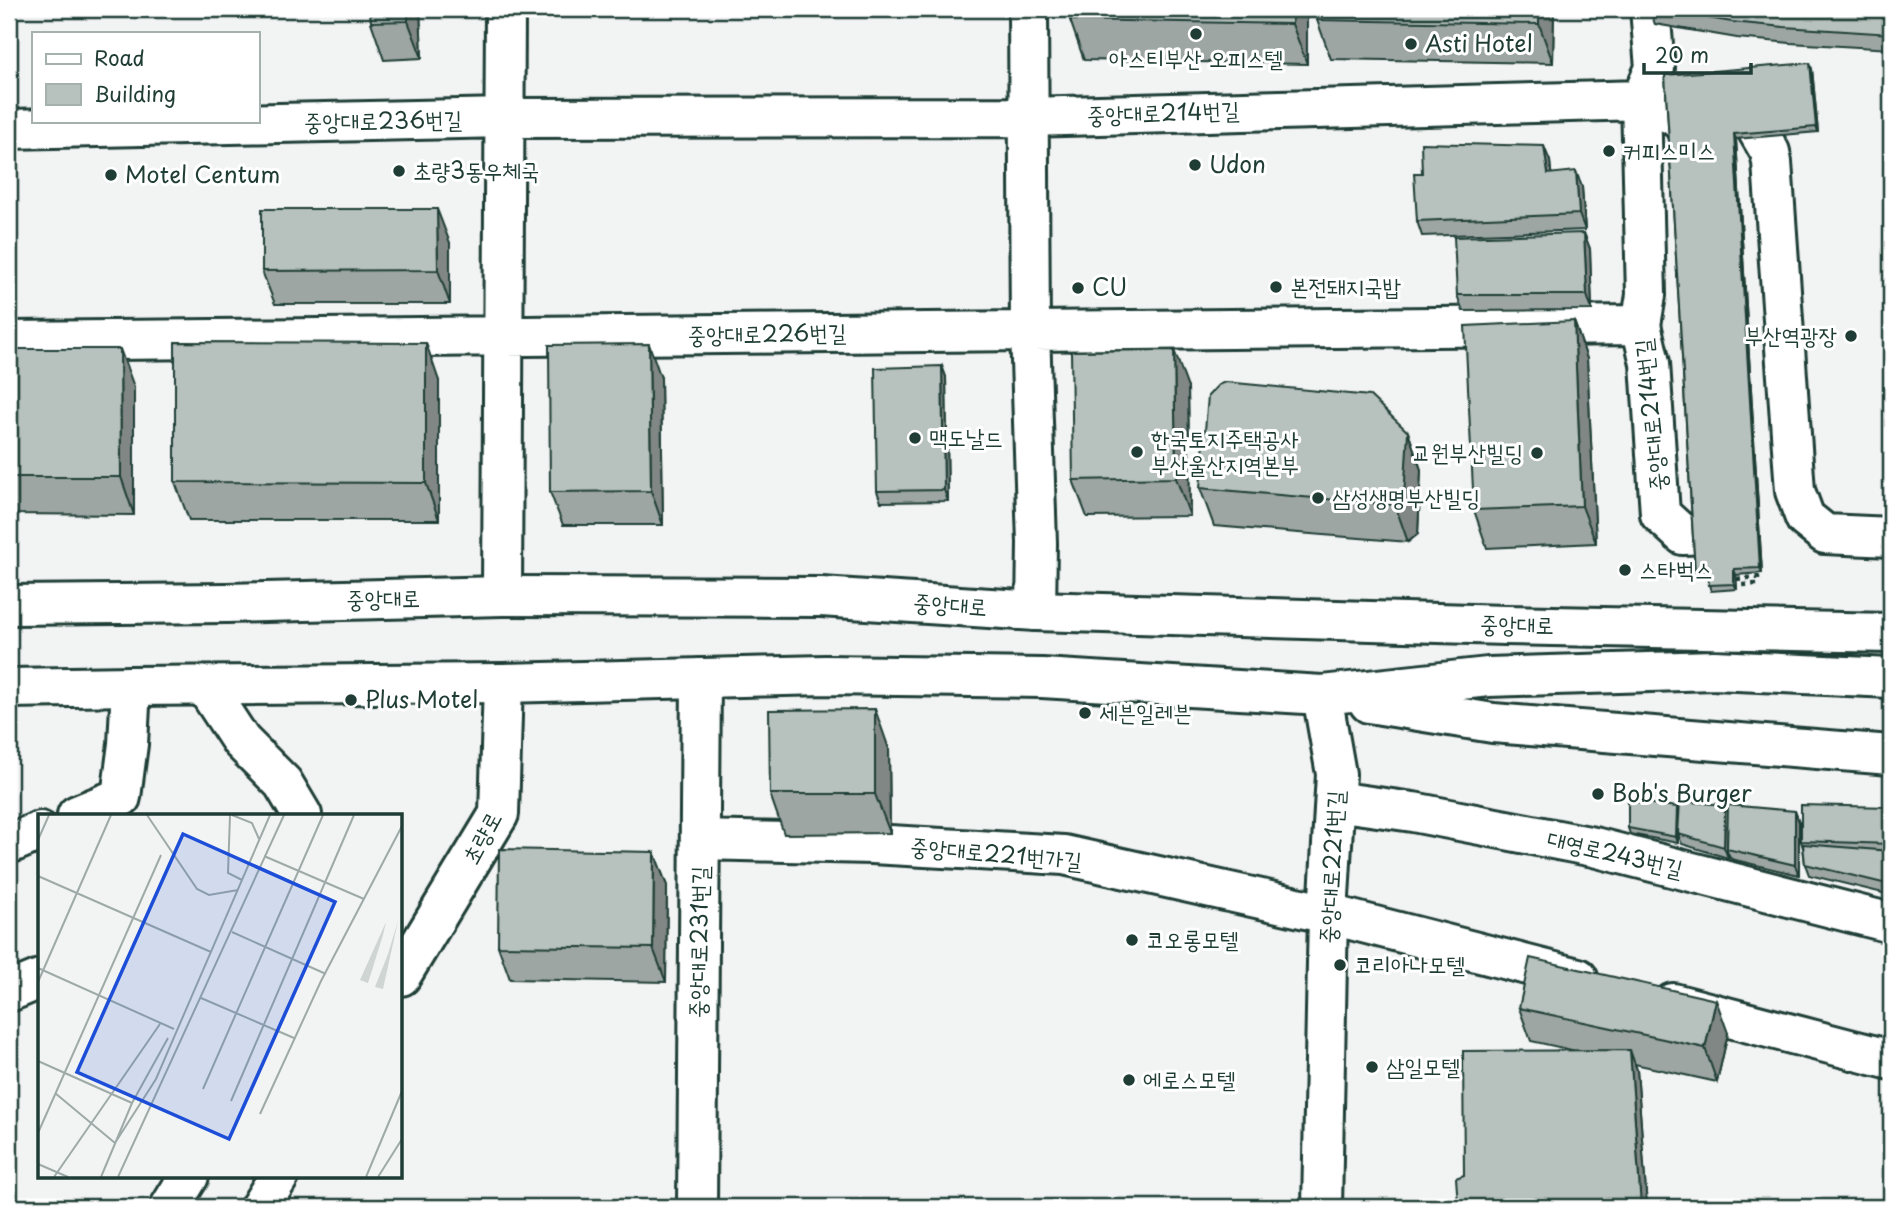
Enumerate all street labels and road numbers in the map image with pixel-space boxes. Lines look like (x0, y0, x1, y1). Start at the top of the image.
street label: 중앙대로214번길 (1086, 91, 1240, 132)
street label: 중앙대로236번길 (304, 101, 462, 138)
street label: 중앙대로226번길 (687, 314, 847, 351)
street label: 중앙대로214번길 (1624, 337, 1675, 493)
street label: 중앙대로 (346, 579, 420, 616)
street label: 중앙대로 (912, 583, 988, 624)
street label: 중앙대로 (1480, 605, 1554, 642)
street label: 중앙대로221번길 (1309, 789, 1352, 945)
street label: 초량로 (452, 805, 509, 870)
street label: 대영로243번길 (1544, 820, 1686, 885)
street label: 중앙대로221번가길 (909, 828, 1083, 877)
street label: 중앙대로231번길 (679, 865, 716, 1019)

